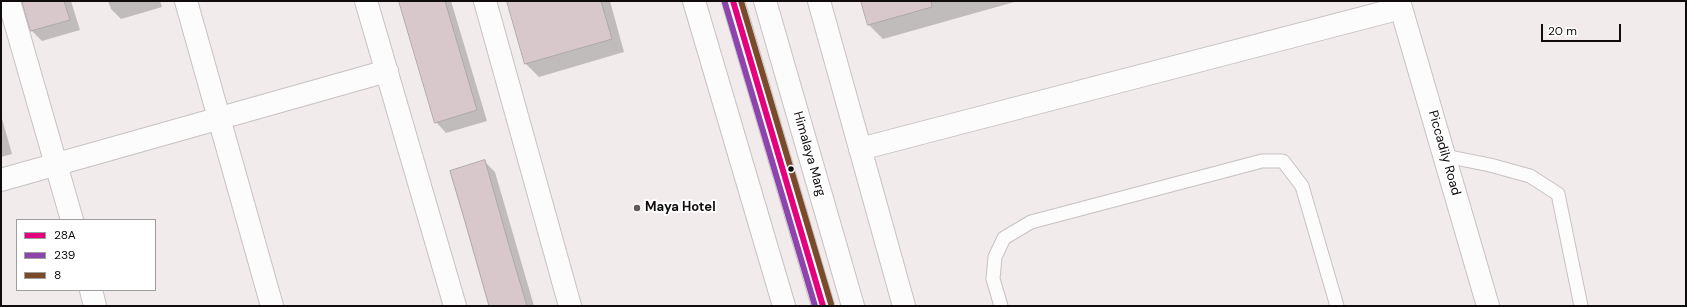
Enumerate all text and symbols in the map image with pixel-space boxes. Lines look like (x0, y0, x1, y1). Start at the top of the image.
scale bar (1543, 16, 1623, 42)
text: 20 m (1548, 23, 1577, 39)
street label: Piccadily Road (1424, 109, 1464, 197)
street label: Himalaya Marg (789, 110, 829, 198)
unlabelled marker (786, 164, 796, 174)
place label: Maya Hotel (645, 200, 716, 216)
marker: Maya Hotel (632, 203, 642, 213)
legend (16, 219, 156, 291)
text: 28A (54, 227, 76, 243)
text: 239 (54, 247, 75, 263)
text: 8 (54, 267, 61, 283)

